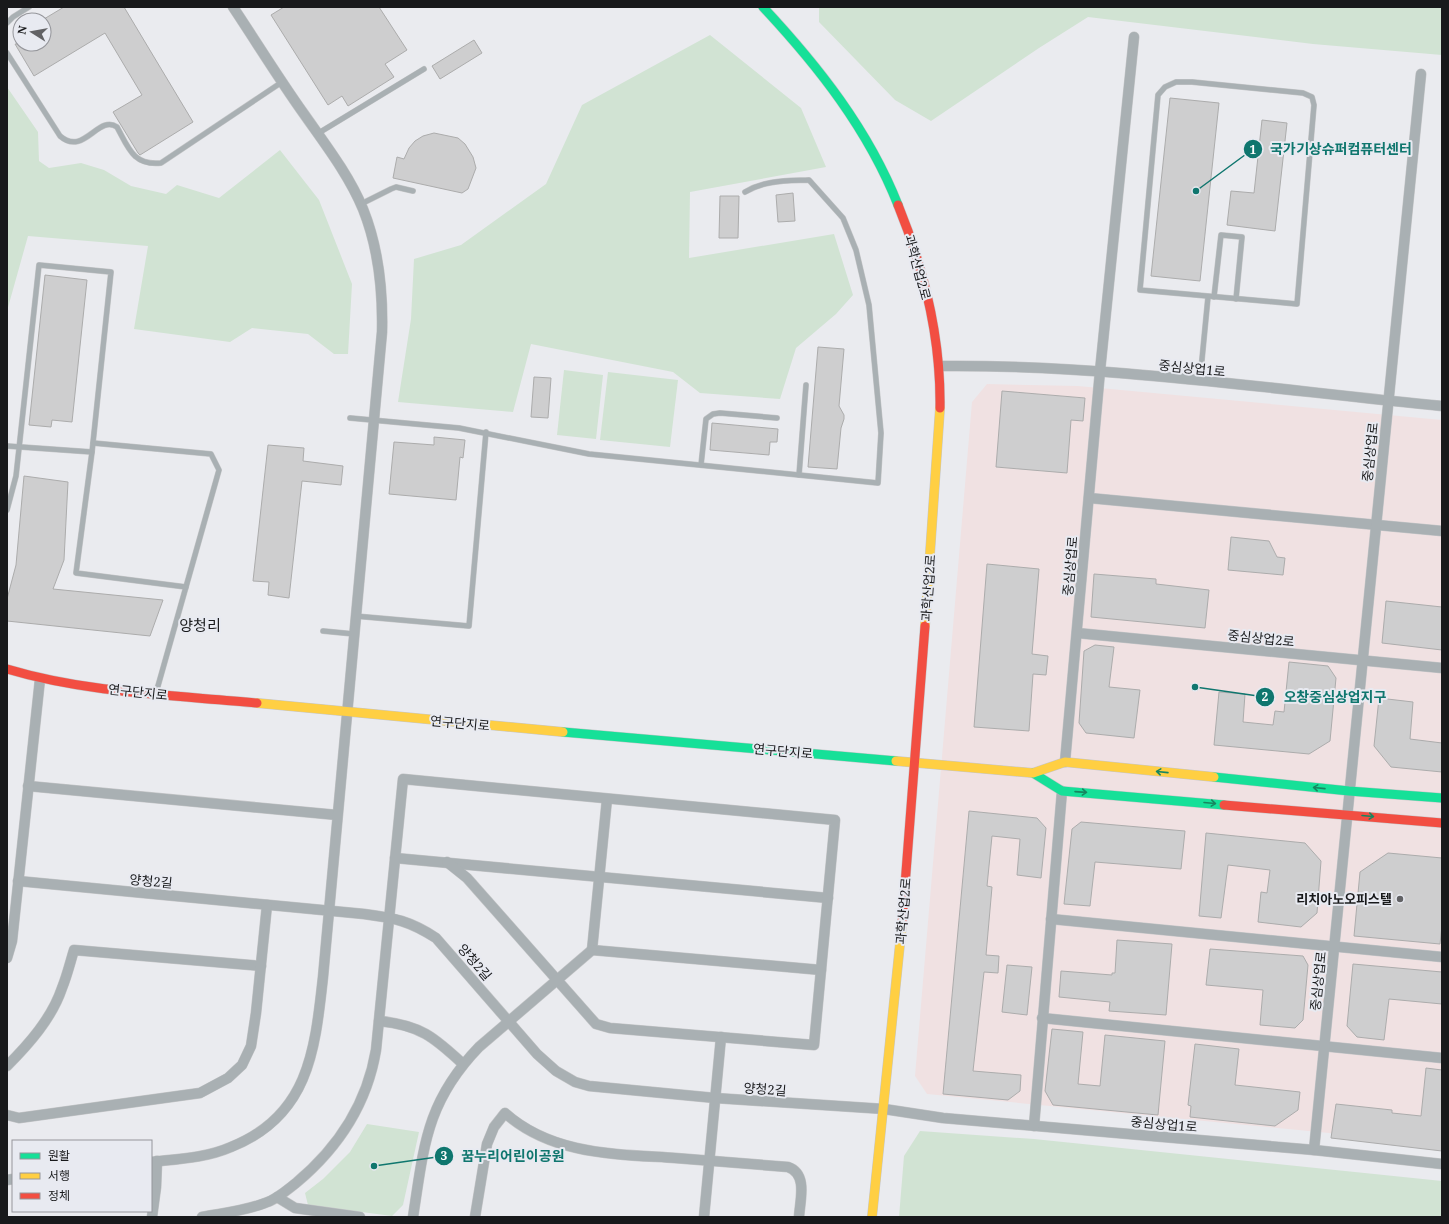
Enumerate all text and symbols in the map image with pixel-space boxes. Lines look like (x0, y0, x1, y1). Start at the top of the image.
north arrow (12, 12, 52, 52)
text: N (14, 24, 30, 36)
callout: 국가기상슈퍼컴퓨터센터 (1243, 136, 1420, 162)
text: 국가기상슈퍼컴퓨터센터 (1270, 139, 1412, 158)
text: 1 (1250, 141, 1257, 158)
street label: 과학산업2로 (901, 232, 935, 302)
street label: 중심상업1로 (1158, 356, 1226, 380)
street label: 중심상업로 (1358, 421, 1382, 483)
street label: 중심상업로 (1058, 535, 1082, 597)
street label: 과학산업2로 (917, 554, 939, 622)
district label: 양청리 (179, 615, 221, 635)
street label: 중심상업2로 (1227, 626, 1295, 650)
street label: 연구단지로 (107, 680, 169, 704)
callout: 오창중심상업지구 (1255, 684, 1394, 710)
text: 오창중심상업지구 (1283, 687, 1387, 706)
text: 2 (1262, 688, 1269, 705)
street label: 연구단지로 (429, 711, 491, 735)
street label: 연구단지로 (752, 739, 814, 763)
one-way arrow (1156, 768, 1169, 776)
one-way arrow (1313, 785, 1326, 792)
one-way arrow (1074, 789, 1087, 796)
one-way arrow (1203, 799, 1216, 806)
one-way arrow (1361, 812, 1374, 820)
street label: 양청2길 (129, 870, 173, 892)
street label: 과학산업2로 (891, 877, 915, 945)
place label: 리치아노오피스텔 (1296, 890, 1392, 908)
marker: 리치아노오피스텔 (1395, 894, 1405, 904)
street label: 양청2길 (454, 940, 496, 984)
street label: 중심상업로 (1306, 950, 1330, 1012)
street label: 양청2길 (743, 1079, 787, 1099)
street label: 중심상업1로 (1130, 1112, 1198, 1136)
legend (12, 1140, 152, 1212)
callout: 꿈누리어린이공원 (434, 1143, 573, 1169)
text: 꿈누리어린이공원 (461, 1146, 565, 1165)
text: 원활 (48, 1147, 70, 1164)
text: 3 (441, 1147, 448, 1164)
text: 서행 (48, 1167, 70, 1184)
text: 정체 (48, 1187, 70, 1204)

